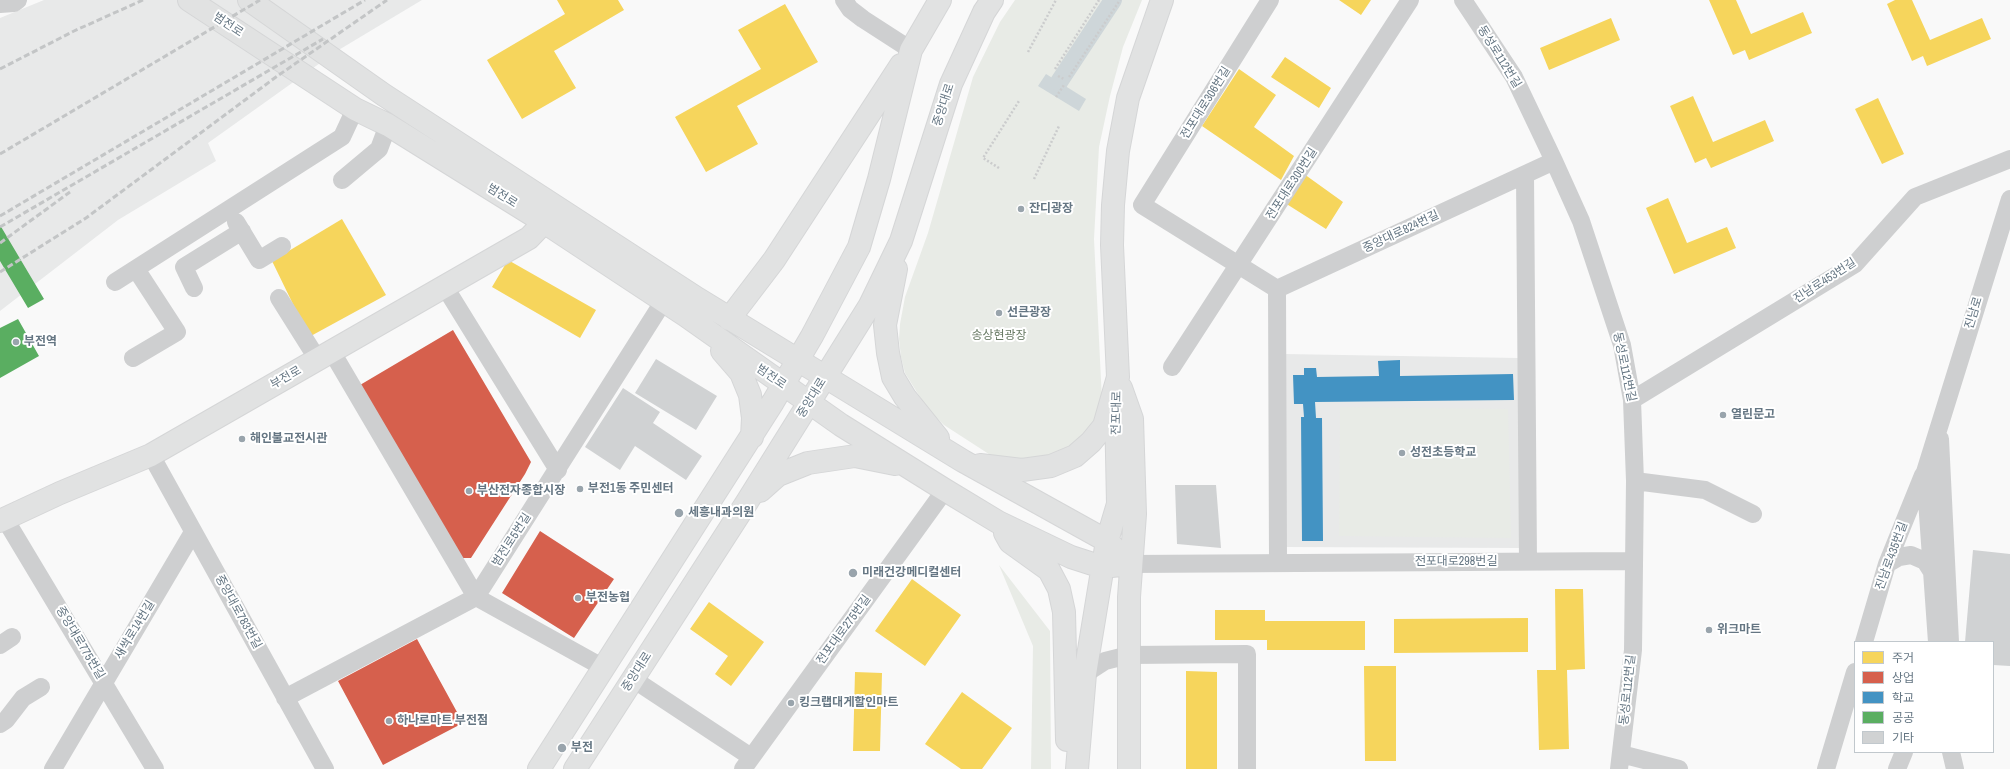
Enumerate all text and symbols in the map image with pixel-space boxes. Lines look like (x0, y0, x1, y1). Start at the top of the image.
street label: 범전로 (210, 10, 246, 40)
street label: 동성로112번길 (1474, 23, 1524, 91)
street label: 전포대로306번길 (1178, 64, 1234, 142)
street label: 중앙대로 (930, 82, 958, 128)
street label: 전포대로300번길 (1263, 145, 1321, 223)
street label: 범전로 (484, 181, 520, 211)
place label: 잔디광장 (1029, 202, 1073, 216)
marker: 잔디광장 (1016, 204, 1026, 214)
street label: 중앙대로824번길 (1361, 208, 1441, 256)
street label: 진남로453번길 (1791, 255, 1859, 307)
street label: 진남로 (1962, 295, 1986, 331)
place label: 선큰광장 (1007, 306, 1051, 320)
marker: 선큰광장 (994, 308, 1004, 318)
park label: 송상현광장 (971, 329, 1027, 343)
street label: 동성로112번길 (1610, 331, 1638, 403)
place label: 부전역 (24, 335, 57, 349)
marker: 부전역 (11, 337, 21, 347)
street label: 범전로 (753, 362, 789, 392)
street label: 부전로 (268, 363, 304, 393)
street label: 중앙대로 (794, 375, 830, 421)
street label: 전포대로 (1109, 391, 1125, 435)
place label: 열린문고 (1731, 408, 1775, 422)
marker: 열린문고 (1718, 410, 1728, 420)
place label: 해인불교전시관 (250, 432, 327, 446)
marker: 해인불교전시관 (237, 434, 247, 444)
place label: 성전초등학교 (1410, 446, 1476, 460)
marker: 성전초등학교 (1397, 448, 1407, 458)
place label: 부전1동 주민센터 (588, 482, 673, 496)
place label: 부산전자종합시장 (477, 484, 565, 498)
marker: 부전1동 주민센터 (575, 484, 585, 494)
marker: 부산전자종합시장 (464, 486, 474, 496)
place label: 세흥내과의원 (688, 506, 754, 520)
marker: 세흥내과의원 (673, 507, 685, 519)
street label: 범전로5번길 (489, 511, 535, 569)
street label: 진남로435번길 (1873, 520, 1911, 592)
street label: 전포대로298번길 (1415, 555, 1497, 569)
place label: 미래건강메디컬센터 (862, 566, 961, 580)
marker: 미래건강메디컬센터 (847, 567, 859, 579)
street label: 중앙대로783번길 (212, 572, 264, 652)
place label: 부전농협 (586, 591, 630, 605)
street label: 전포대로275번길 (814, 592, 874, 668)
marker: 부전농협 (573, 593, 583, 603)
street label: 새싹로14번길 (112, 598, 158, 662)
street label: 중앙대로775번길 (53, 604, 107, 682)
place label: 위크마트 (1717, 623, 1761, 637)
marker: 위크마트 (1704, 625, 1714, 635)
legend (1854, 641, 1994, 753)
street label: 중앙대로 (619, 650, 655, 694)
text: 주거 (1892, 650, 1914, 666)
street label: 동성로112번길 (1617, 654, 1639, 726)
text: 상업 (1892, 670, 1914, 686)
text: 학교 (1892, 690, 1914, 706)
place label: 킹크랩대게할인마트 (799, 696, 898, 710)
marker: 킹크랩대게할인마트 (786, 698, 796, 708)
text: 공공 (1892, 710, 1914, 726)
place label: 하나로마트 부전점 (397, 714, 488, 728)
marker: 하나로마트 부전점 (384, 716, 394, 726)
text: 기타 (1892, 730, 1914, 746)
place label: 부전 (571, 741, 593, 755)
marker: 부전 (556, 742, 568, 754)

